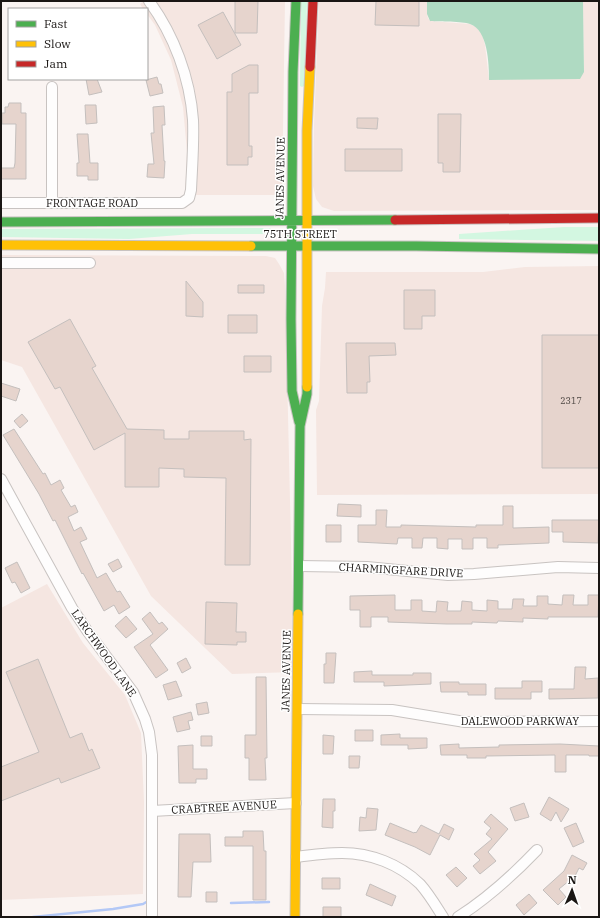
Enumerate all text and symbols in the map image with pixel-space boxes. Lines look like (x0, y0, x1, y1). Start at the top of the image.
legend (8, 8, 148, 80)
text: Fast (44, 16, 68, 31)
text: Slow (44, 36, 71, 51)
text: Jam (44, 56, 68, 71)
street label: JANES AVENUE (272, 137, 288, 219)
street label: FRONTAGE ROAD (46, 196, 138, 210)
street label: 75TH STREET (263, 227, 337, 241)
house number: 2317 (560, 395, 582, 406)
street label: CHARMINGFARE DRIVE (338, 560, 464, 580)
street label: LARCHWOOD LANE (69, 607, 139, 699)
street label: JANES AVENUE (278, 630, 294, 712)
street label: DALEWOOD PARKWAY (461, 714, 579, 728)
street label: CRABTREE AVENUE (171, 797, 277, 817)
north arrow (552, 870, 592, 910)
text: N (568, 873, 577, 887)

